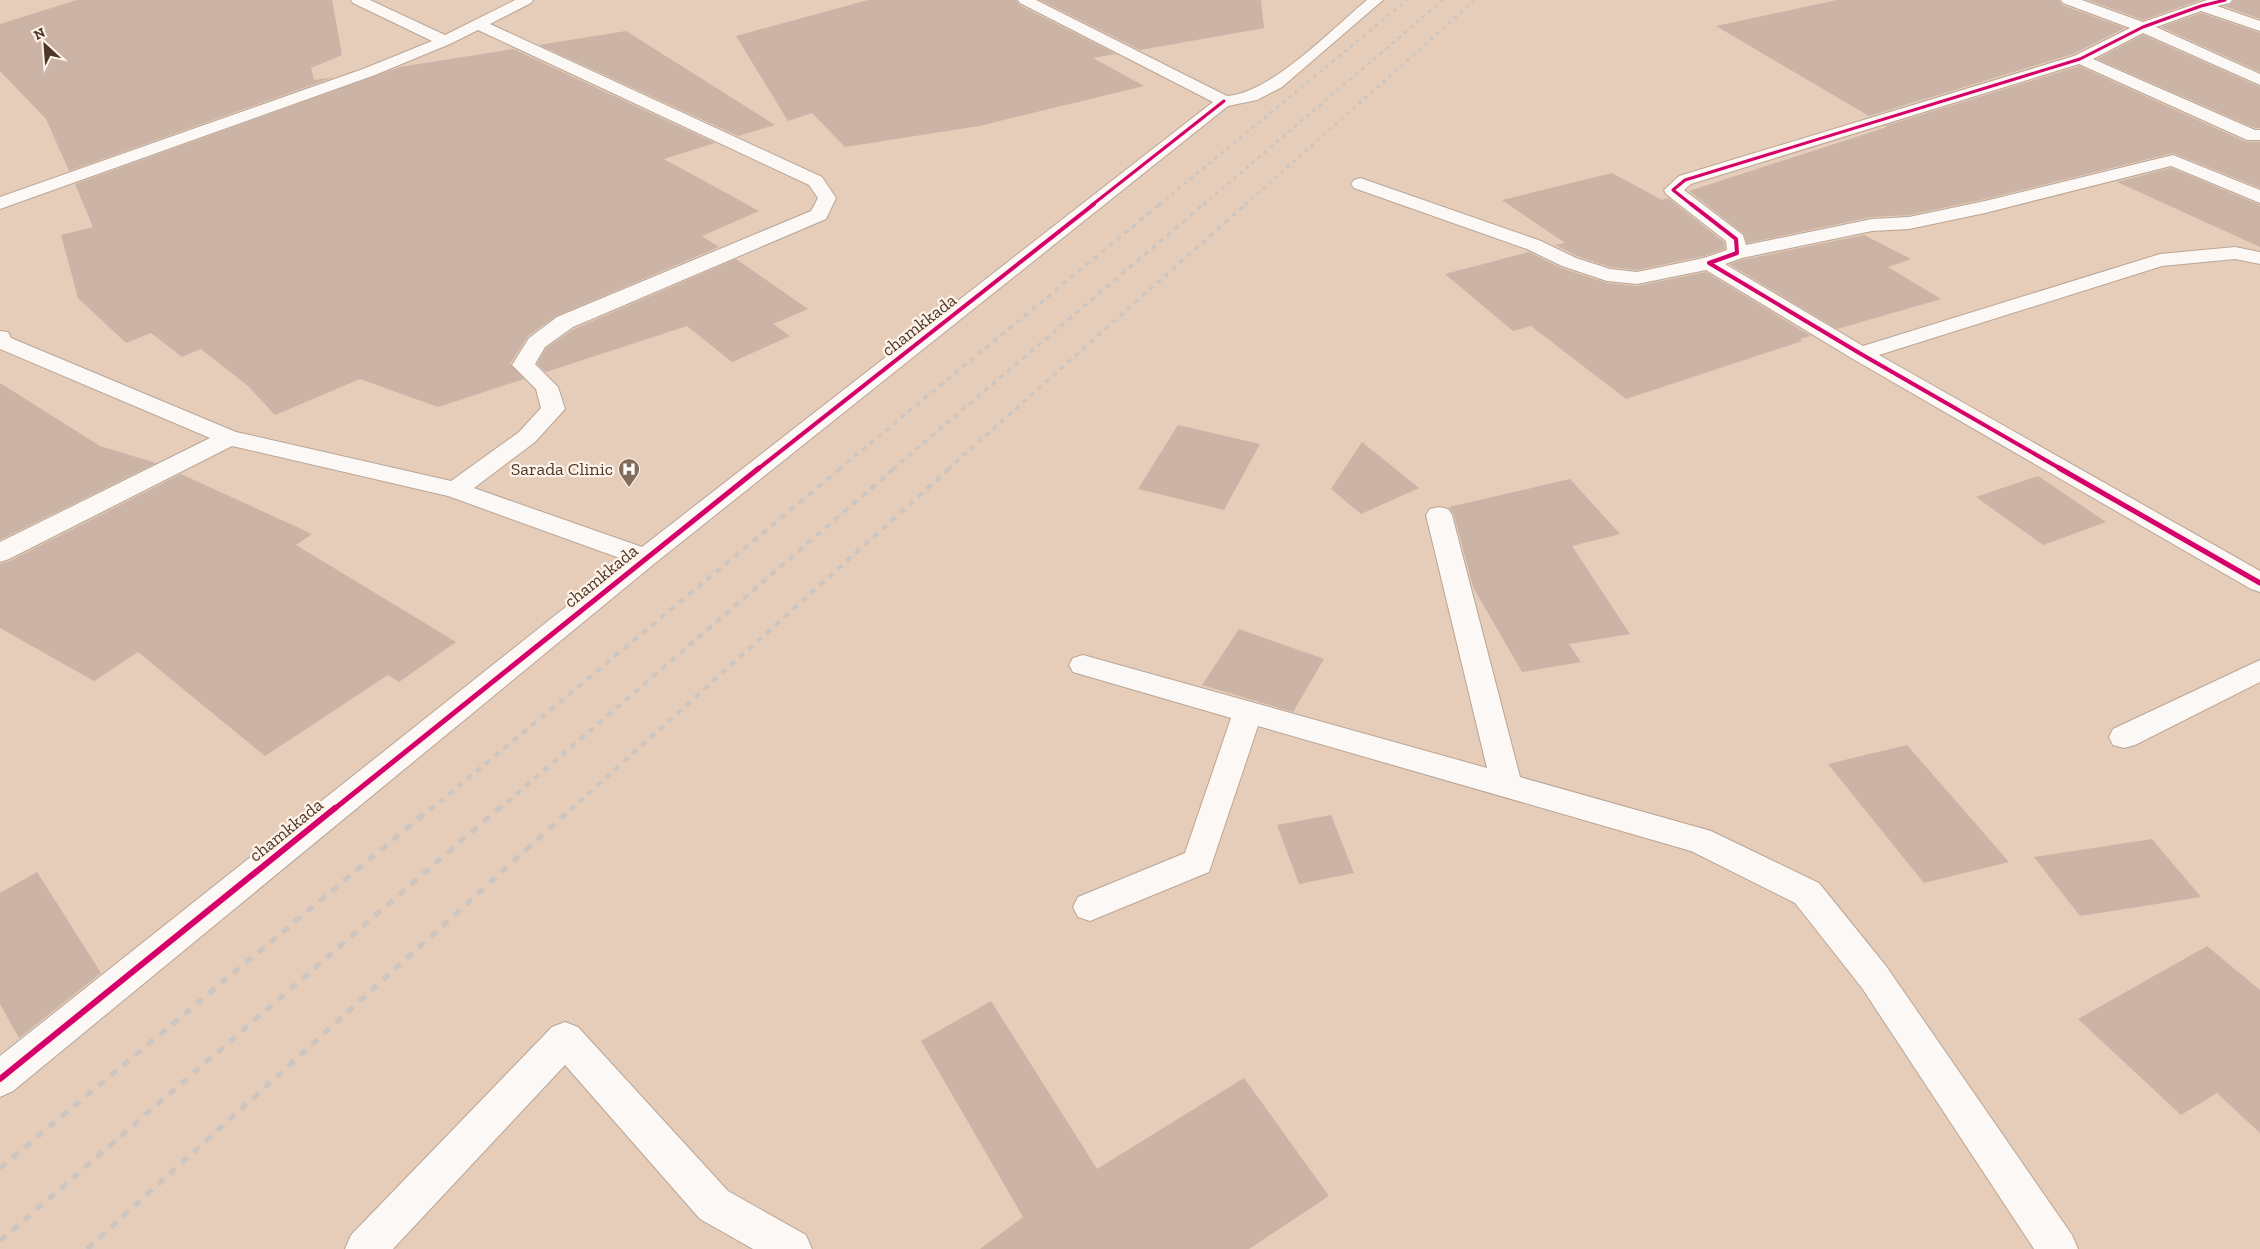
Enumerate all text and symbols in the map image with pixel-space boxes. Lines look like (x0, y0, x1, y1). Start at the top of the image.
north arrow (20, 20, 70, 70)
text: N (31, 24, 48, 44)
street label: chamkkada (877, 289, 961, 361)
hospital icon: Sarada Clinic (617, 457, 641, 488)
place label: Sarada Clinic (511, 458, 613, 480)
street label: chamkkada (560, 539, 643, 612)
street label: chamkkada (245, 793, 328, 866)

